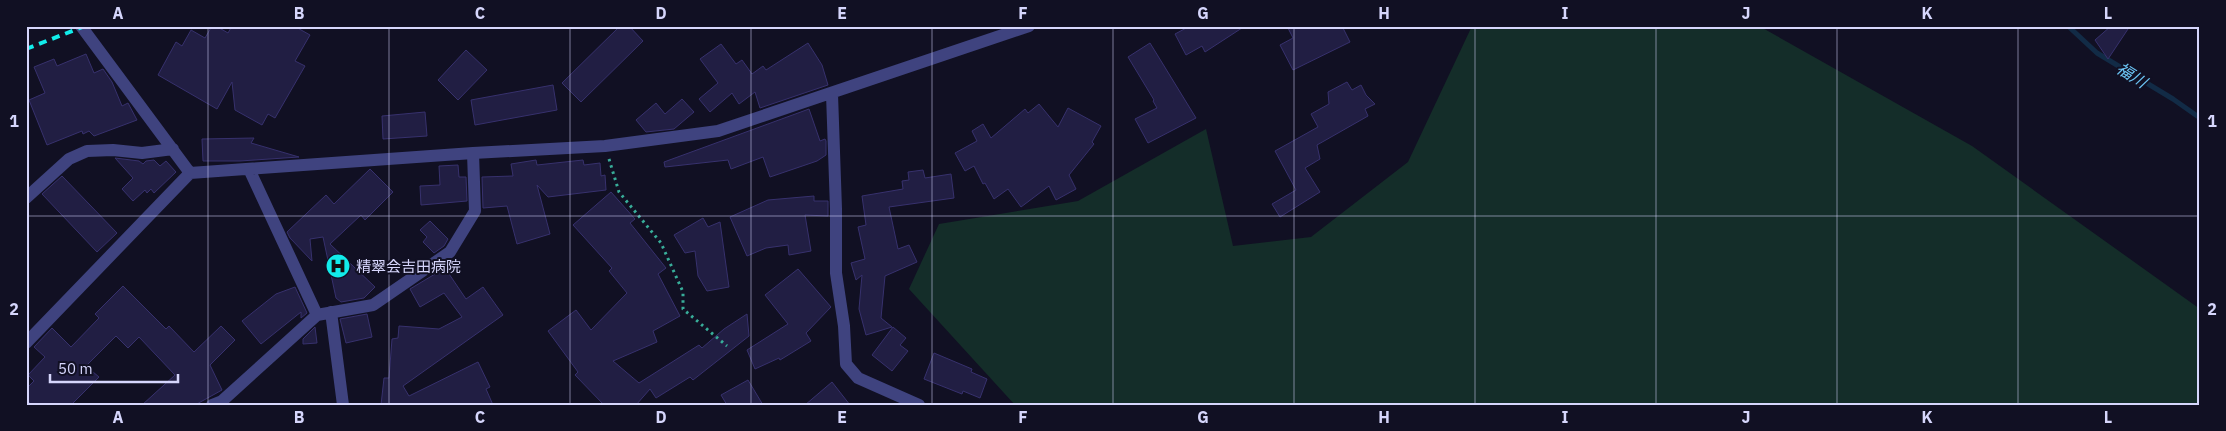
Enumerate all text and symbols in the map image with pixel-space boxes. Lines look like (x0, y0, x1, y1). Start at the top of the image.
text: A (113, 3, 124, 23)
text: B (294, 3, 305, 23)
text: C (475, 3, 485, 23)
text: D (655, 3, 667, 23)
text: E (837, 3, 847, 23)
text: F (1018, 3, 1028, 23)
text: G (1197, 3, 1209, 23)
text: H (1378, 3, 1390, 23)
text: I (1562, 3, 1569, 23)
text: J (1742, 3, 1750, 23)
text: K (1921, 3, 1933, 23)
text: L (2104, 3, 2112, 23)
water label: 福川 (2113, 58, 2153, 93)
text: 1 (9, 111, 19, 131)
text: 1 (2207, 111, 2217, 131)
hospital icon: 精翠会吉田病院 (325, 253, 351, 279)
place label: 精翠会吉田病院 (356, 257, 461, 276)
text: 2 (9, 299, 19, 319)
text: 2 (2207, 299, 2217, 319)
scale bar (50, 351, 178, 383)
text: 50 m (58, 359, 93, 378)
text: A (113, 407, 124, 427)
text: B (294, 407, 305, 427)
text: C (475, 407, 485, 427)
text: D (655, 407, 667, 427)
text: E (837, 407, 847, 427)
text: F (1018, 407, 1028, 427)
text: G (1197, 407, 1209, 427)
text: H (1378, 407, 1390, 427)
text: I (1562, 407, 1569, 427)
text: J (1742, 407, 1750, 427)
text: K (1921, 407, 1933, 427)
text: L (2104, 407, 2112, 427)

